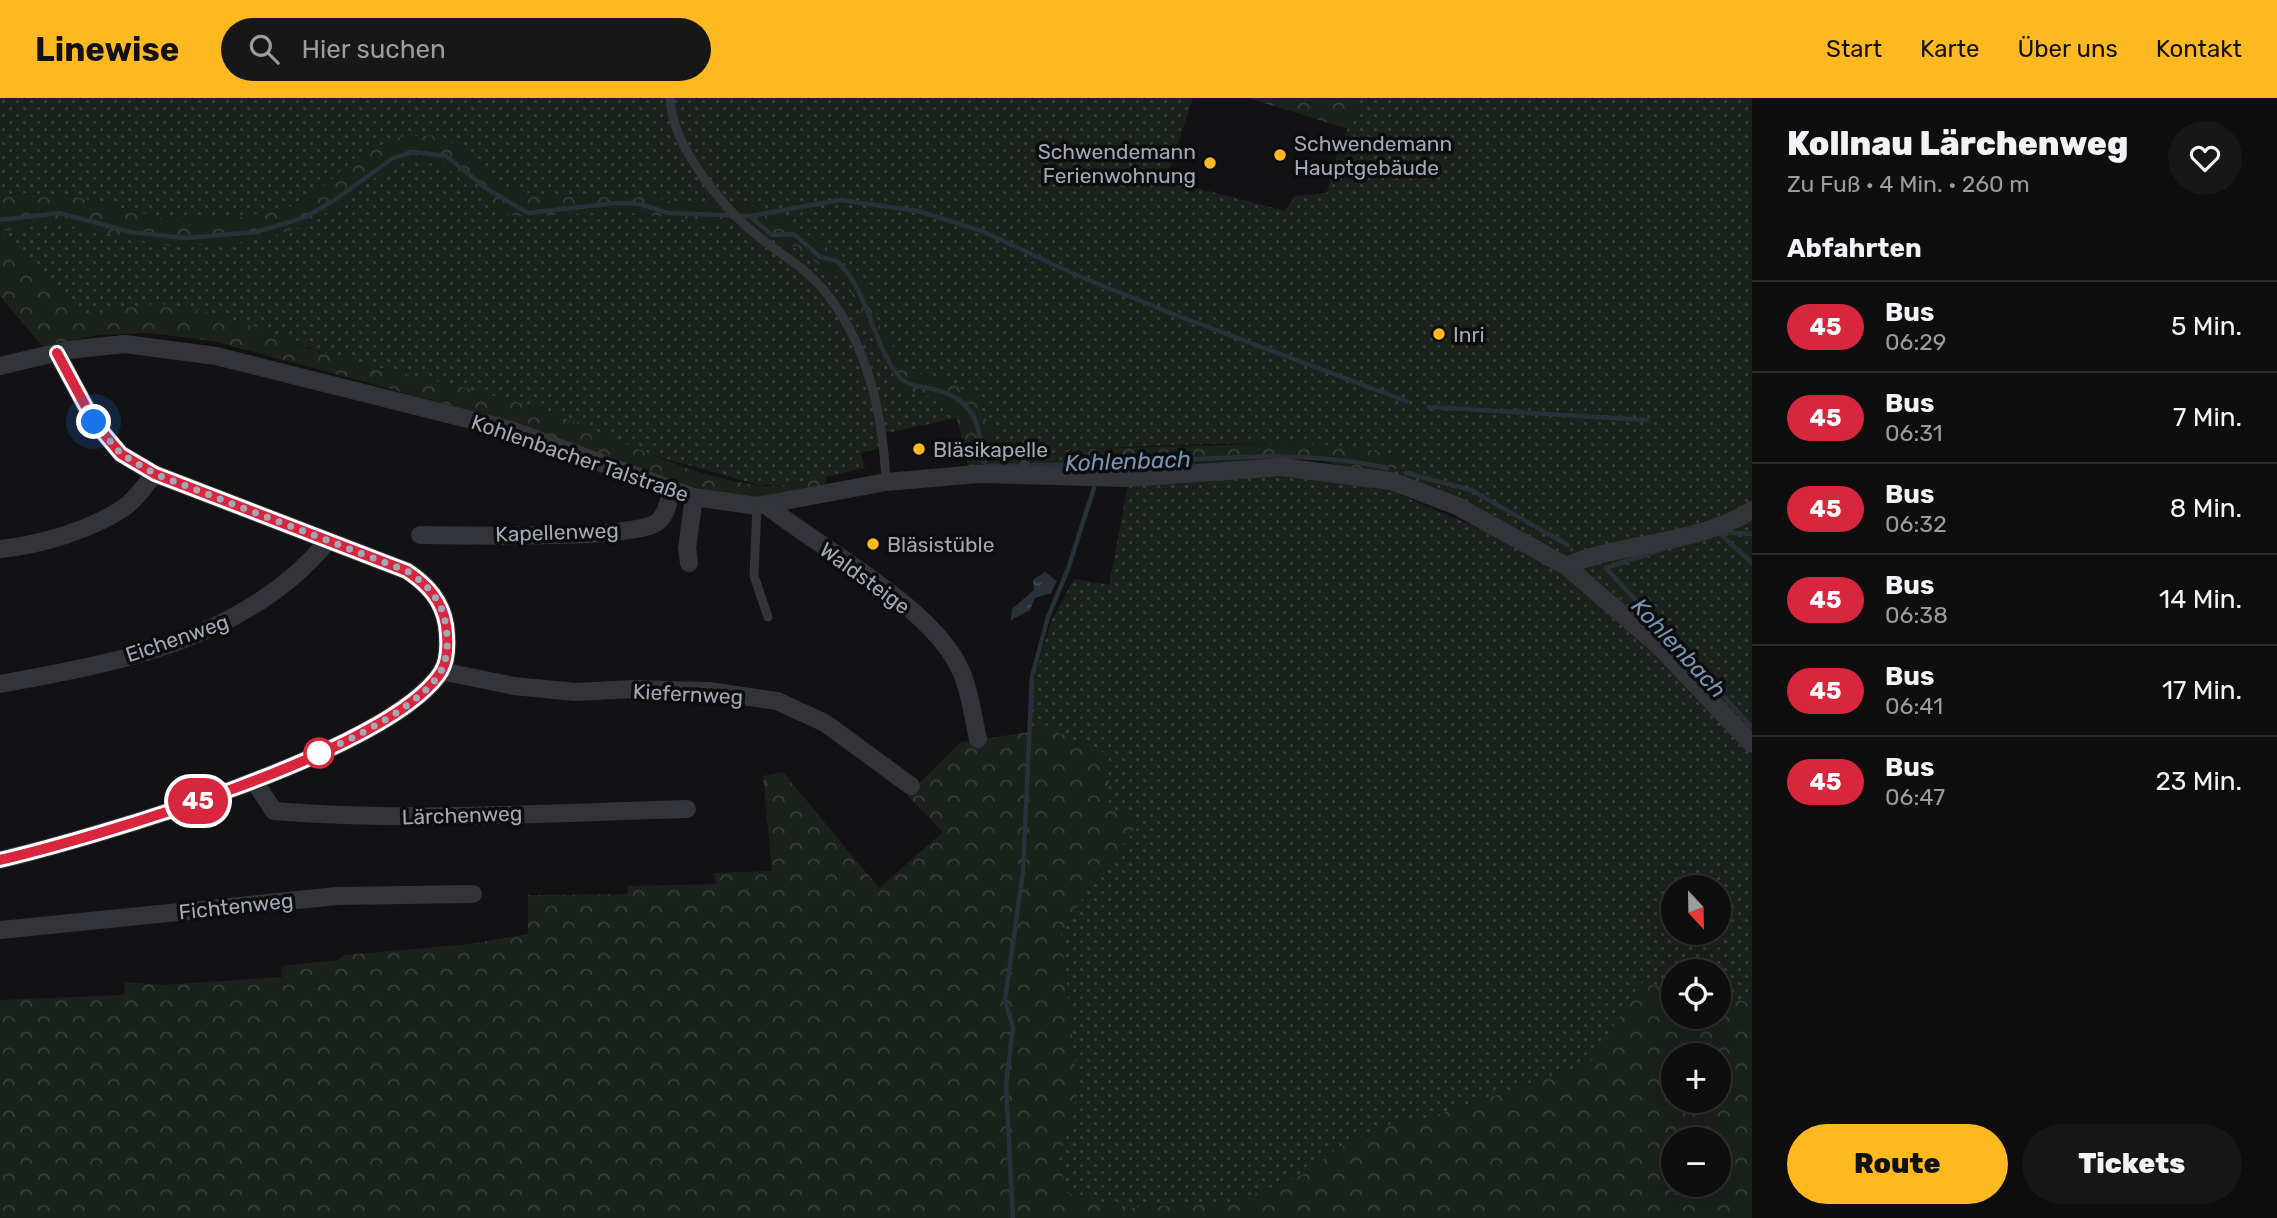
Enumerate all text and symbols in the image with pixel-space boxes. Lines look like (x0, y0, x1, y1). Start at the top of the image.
search box (221, 18, 711, 81)
text: Linewise (35, 30, 179, 69)
icon: search (245, 30, 283, 68)
text: Hier suchen (301, 34, 446, 65)
text: Start (1826, 35, 1882, 63)
text: Karte (1920, 35, 1980, 63)
text: Über uns (2018, 35, 2118, 63)
text: Kontakt (2156, 35, 2242, 63)
button: heart (2168, 121, 2242, 195)
text: Kollnau Lärchenweg (1787, 124, 2128, 163)
place label: Schwendemann Hauptgebäude (1294, 131, 1452, 180)
place label: Schwendemann Ferienwohnung (1038, 139, 1196, 188)
marker: Schwendemann Hauptgebäude (1272, 147, 1288, 163)
marker: Schwendemann Ferienwohnung (1202, 155, 1218, 171)
text: Zu Fuß · 4 Min. · 260 m (1787, 170, 2030, 198)
text: Abfahrten (1787, 233, 1922, 264)
text: Bus (1885, 297, 1934, 328)
text: 5 Min. (2171, 311, 2242, 342)
text: 45 (1810, 313, 1841, 341)
place label: Inri (1453, 322, 1485, 347)
marker: Inri (1431, 326, 1447, 342)
text: 06:29 (1885, 328, 1947, 356)
text: Bus (1885, 388, 1934, 419)
text: 7 Min. (2173, 402, 2242, 433)
your location (76, 404, 111, 439)
text: 45 (1810, 404, 1841, 432)
street label: Kohlenbacher Talstraße (468, 409, 692, 507)
text: 06:31 (1885, 419, 1943, 447)
place label: Bläsikapelle (933, 437, 1048, 462)
marker: Bläsikapelle (911, 441, 927, 457)
water label: Kohlenbach (1064, 445, 1192, 477)
text: Bus (1885, 479, 1934, 510)
text: 8 Min. (2170, 493, 2242, 524)
text: 45 (1810, 495, 1841, 523)
text: 06:32 (1885, 510, 1947, 538)
street label: Kapellenweg (495, 517, 619, 547)
place label: Bläsistüble (887, 532, 994, 557)
marker: Bläsistüble (865, 536, 881, 552)
street label: Waldsteige (815, 537, 915, 619)
text: Bus (1885, 570, 1934, 601)
text: 14 Min. (2159, 584, 2242, 615)
text: 45 (1810, 586, 1841, 614)
water label: Kohlenbach (1626, 592, 1732, 704)
text: 06:38 (1885, 601, 1948, 629)
street label: Eichenweg (122, 609, 232, 667)
text: Bus (1885, 661, 1934, 692)
text: 17 Min. (2162, 675, 2242, 706)
text: 45 (1810, 677, 1841, 705)
street label: Kiefernweg (632, 679, 744, 709)
text: 06:41 (1885, 692, 1943, 720)
unlabelled marker (304, 738, 334, 768)
text: Bus (1885, 752, 1934, 783)
text: 23 Min. (2155, 766, 2242, 797)
text: 45 (1810, 768, 1841, 796)
line badge: 45 (166, 778, 230, 824)
text: 06:47 (1885, 783, 1945, 811)
text: 45 (182, 787, 214, 815)
street label: Lärchenweg (401, 800, 523, 830)
north arrow (1661, 875, 1731, 945)
map controls (1661, 875, 1731, 1197)
street label: Fichtenweg (178, 888, 294, 924)
button: locate (1661, 959, 1731, 1029)
button: + (1661, 1043, 1731, 1113)
button: Route (1787, 1124, 2008, 1204)
button: Tickets (2022, 1124, 2242, 1204)
button: − (1661, 1127, 1731, 1197)

